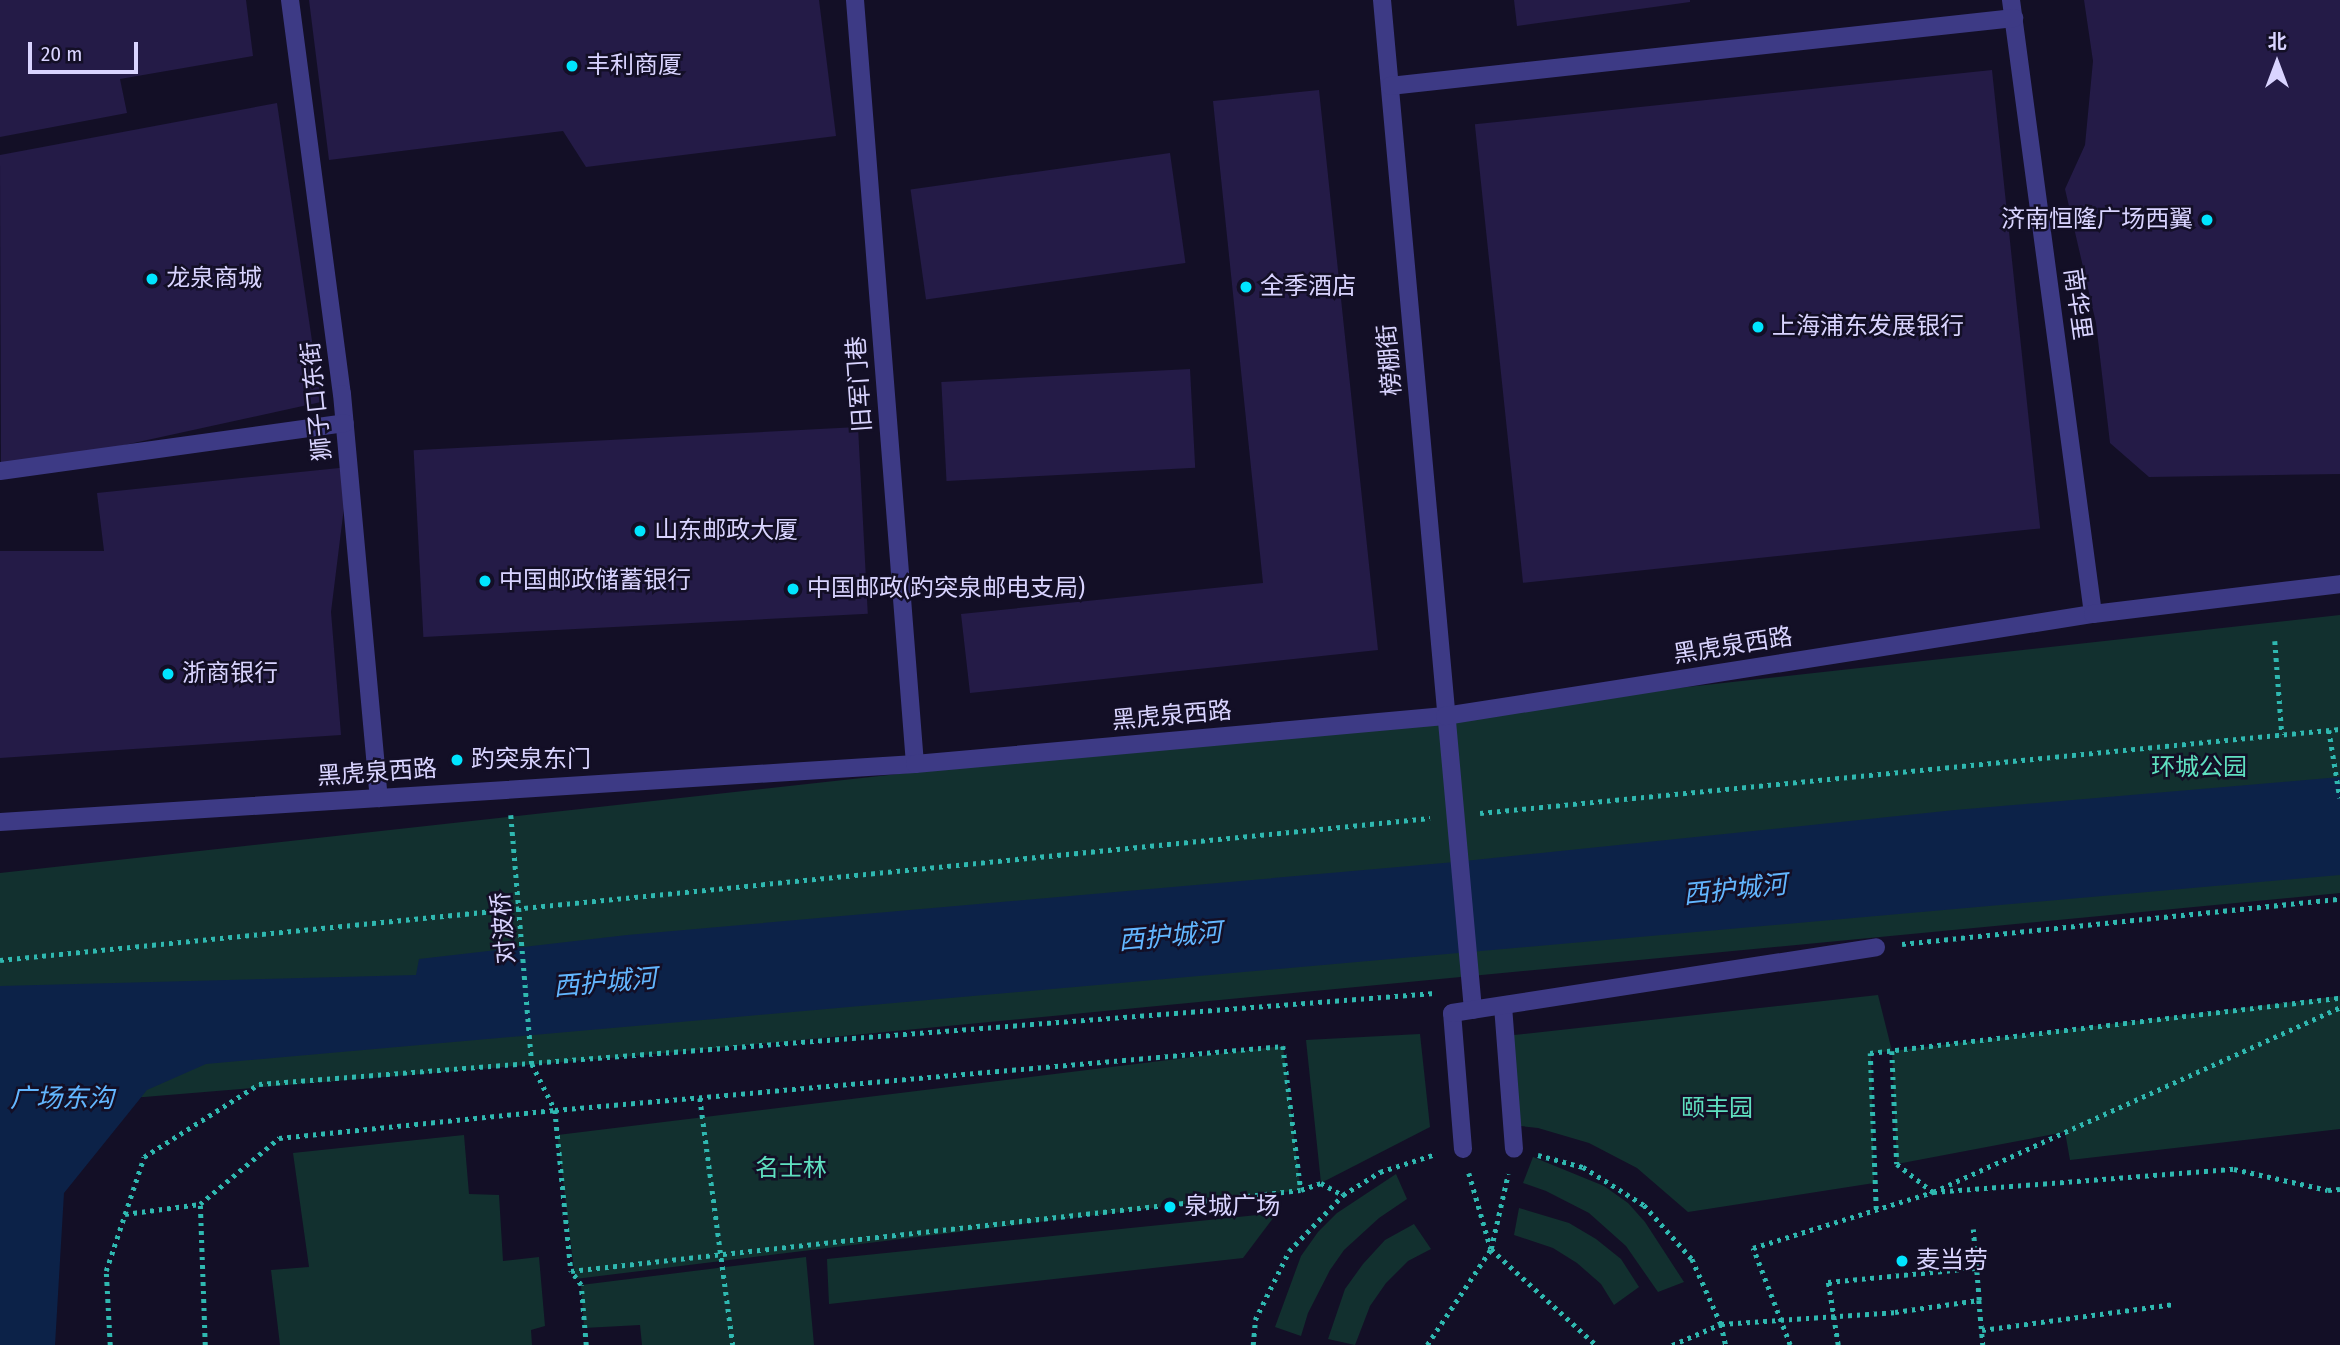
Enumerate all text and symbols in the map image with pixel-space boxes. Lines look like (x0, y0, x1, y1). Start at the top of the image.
scale bar (32, 28, 142, 72)
north arrow (2242, 28, 2312, 98)
text: 北 (2267, 30, 2287, 53)
text: 20 m (41, 41, 82, 67)
place label: 丰利商厦 (586, 52, 682, 80)
marker: 丰利商厦 (564, 58, 580, 74)
place label: 济南恒隆广场西翼 (2001, 206, 2193, 234)
marker: 济南恒隆广场西翼 (2199, 212, 2215, 228)
place label: 龙泉商城 (166, 265, 262, 293)
street label: 南华里 (2058, 266, 2096, 342)
marker: 龙泉商城 (144, 271, 160, 287)
place label: 全季酒店 (1260, 273, 1356, 301)
marker: 全季酒店 (1238, 279, 1254, 295)
place label: 上海浦东发展银行 (1772, 313, 1964, 341)
marker: 上海浦东发展银行 (1750, 319, 1766, 335)
street label: 榜棚街 (1373, 323, 1407, 397)
street label: 旧军门巷 (842, 335, 878, 433)
street label: 狮子口东街 (296, 340, 338, 462)
place label: 山东邮政大厦 (654, 517, 798, 545)
marker: 山东邮政大厦 (632, 523, 648, 539)
place label: 中国邮政储蓄银行 (499, 567, 691, 595)
marker: 中国邮政储蓄银行 (477, 573, 493, 589)
place label: 中国邮政(趵突泉邮电支局) (807, 575, 1085, 603)
marker: 中国邮政(趵突泉邮电支局) (785, 581, 801, 597)
street label: 黑虎泉西路 (1671, 622, 1795, 670)
place label: 浙商银行 (182, 660, 278, 688)
marker: 浙商银行 (160, 666, 176, 682)
street label: 黑虎泉西路 (1111, 696, 1233, 736)
place label: 趵突泉东门 (471, 746, 591, 774)
marker: 趵突泉东门 (449, 752, 465, 768)
street label: 黑虎泉西路 (316, 754, 438, 792)
park label: 环城公园 (2151, 754, 2247, 782)
water label: 西护城河 (1682, 869, 1788, 911)
street label: 对波桥 (487, 891, 521, 965)
water label: 西护城河 (1117, 917, 1223, 957)
water label: 西护城河 (552, 963, 658, 1003)
water label: 广场东沟 (10, 1083, 114, 1115)
park label: 颐丰园 (1681, 1095, 1753, 1123)
park label: 名士林 (755, 1155, 827, 1183)
place label: 泉城广场 (1184, 1193, 1280, 1221)
marker: 泉城广场 (1162, 1199, 1178, 1215)
place label: 麦当劳 (1916, 1247, 1988, 1275)
marker: 麦当劳 (1894, 1253, 1910, 1269)

